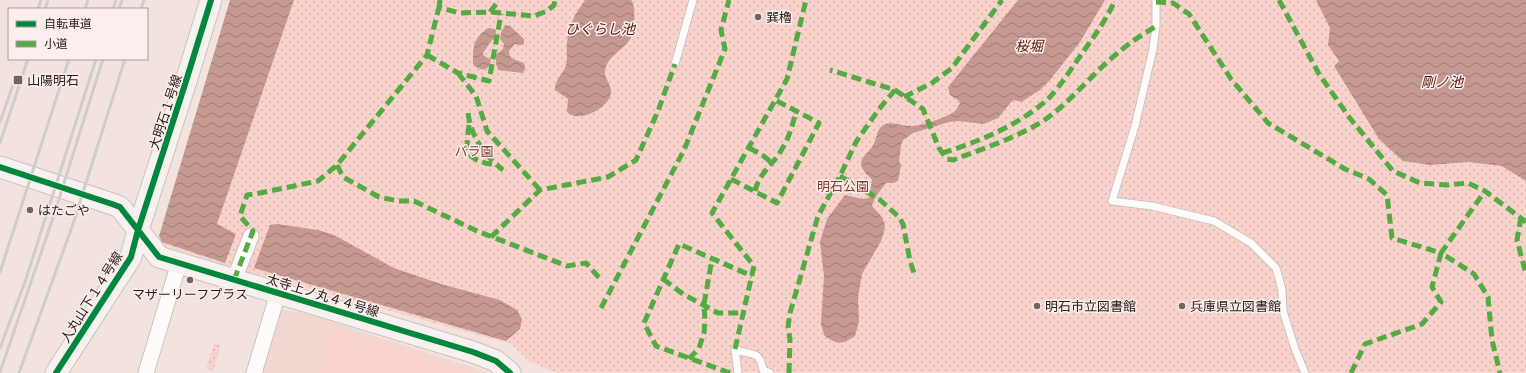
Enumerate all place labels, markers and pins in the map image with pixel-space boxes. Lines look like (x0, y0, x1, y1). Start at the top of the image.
place label: 巽櫓 (766, 10, 792, 25)
marker: 巽櫓 (753, 12, 763, 22)
place label: 山陽明石 (27, 73, 79, 88)
marker: 山陽明石 (12, 74, 24, 86)
place label: はたごや (38, 203, 90, 218)
marker: はたごや (25, 205, 35, 215)
marker: マザーリーフプラス (185, 275, 195, 285)
place label: マザーリーフプラス (132, 287, 248, 302)
place label: 明石市立図書館 (1045, 299, 1136, 314)
place label: 兵庫県立図書館 (1190, 299, 1281, 314)
marker: 明石市立図書館 (1032, 301, 1042, 311)
marker: 兵庫県立図書館 (1177, 301, 1187, 311)

